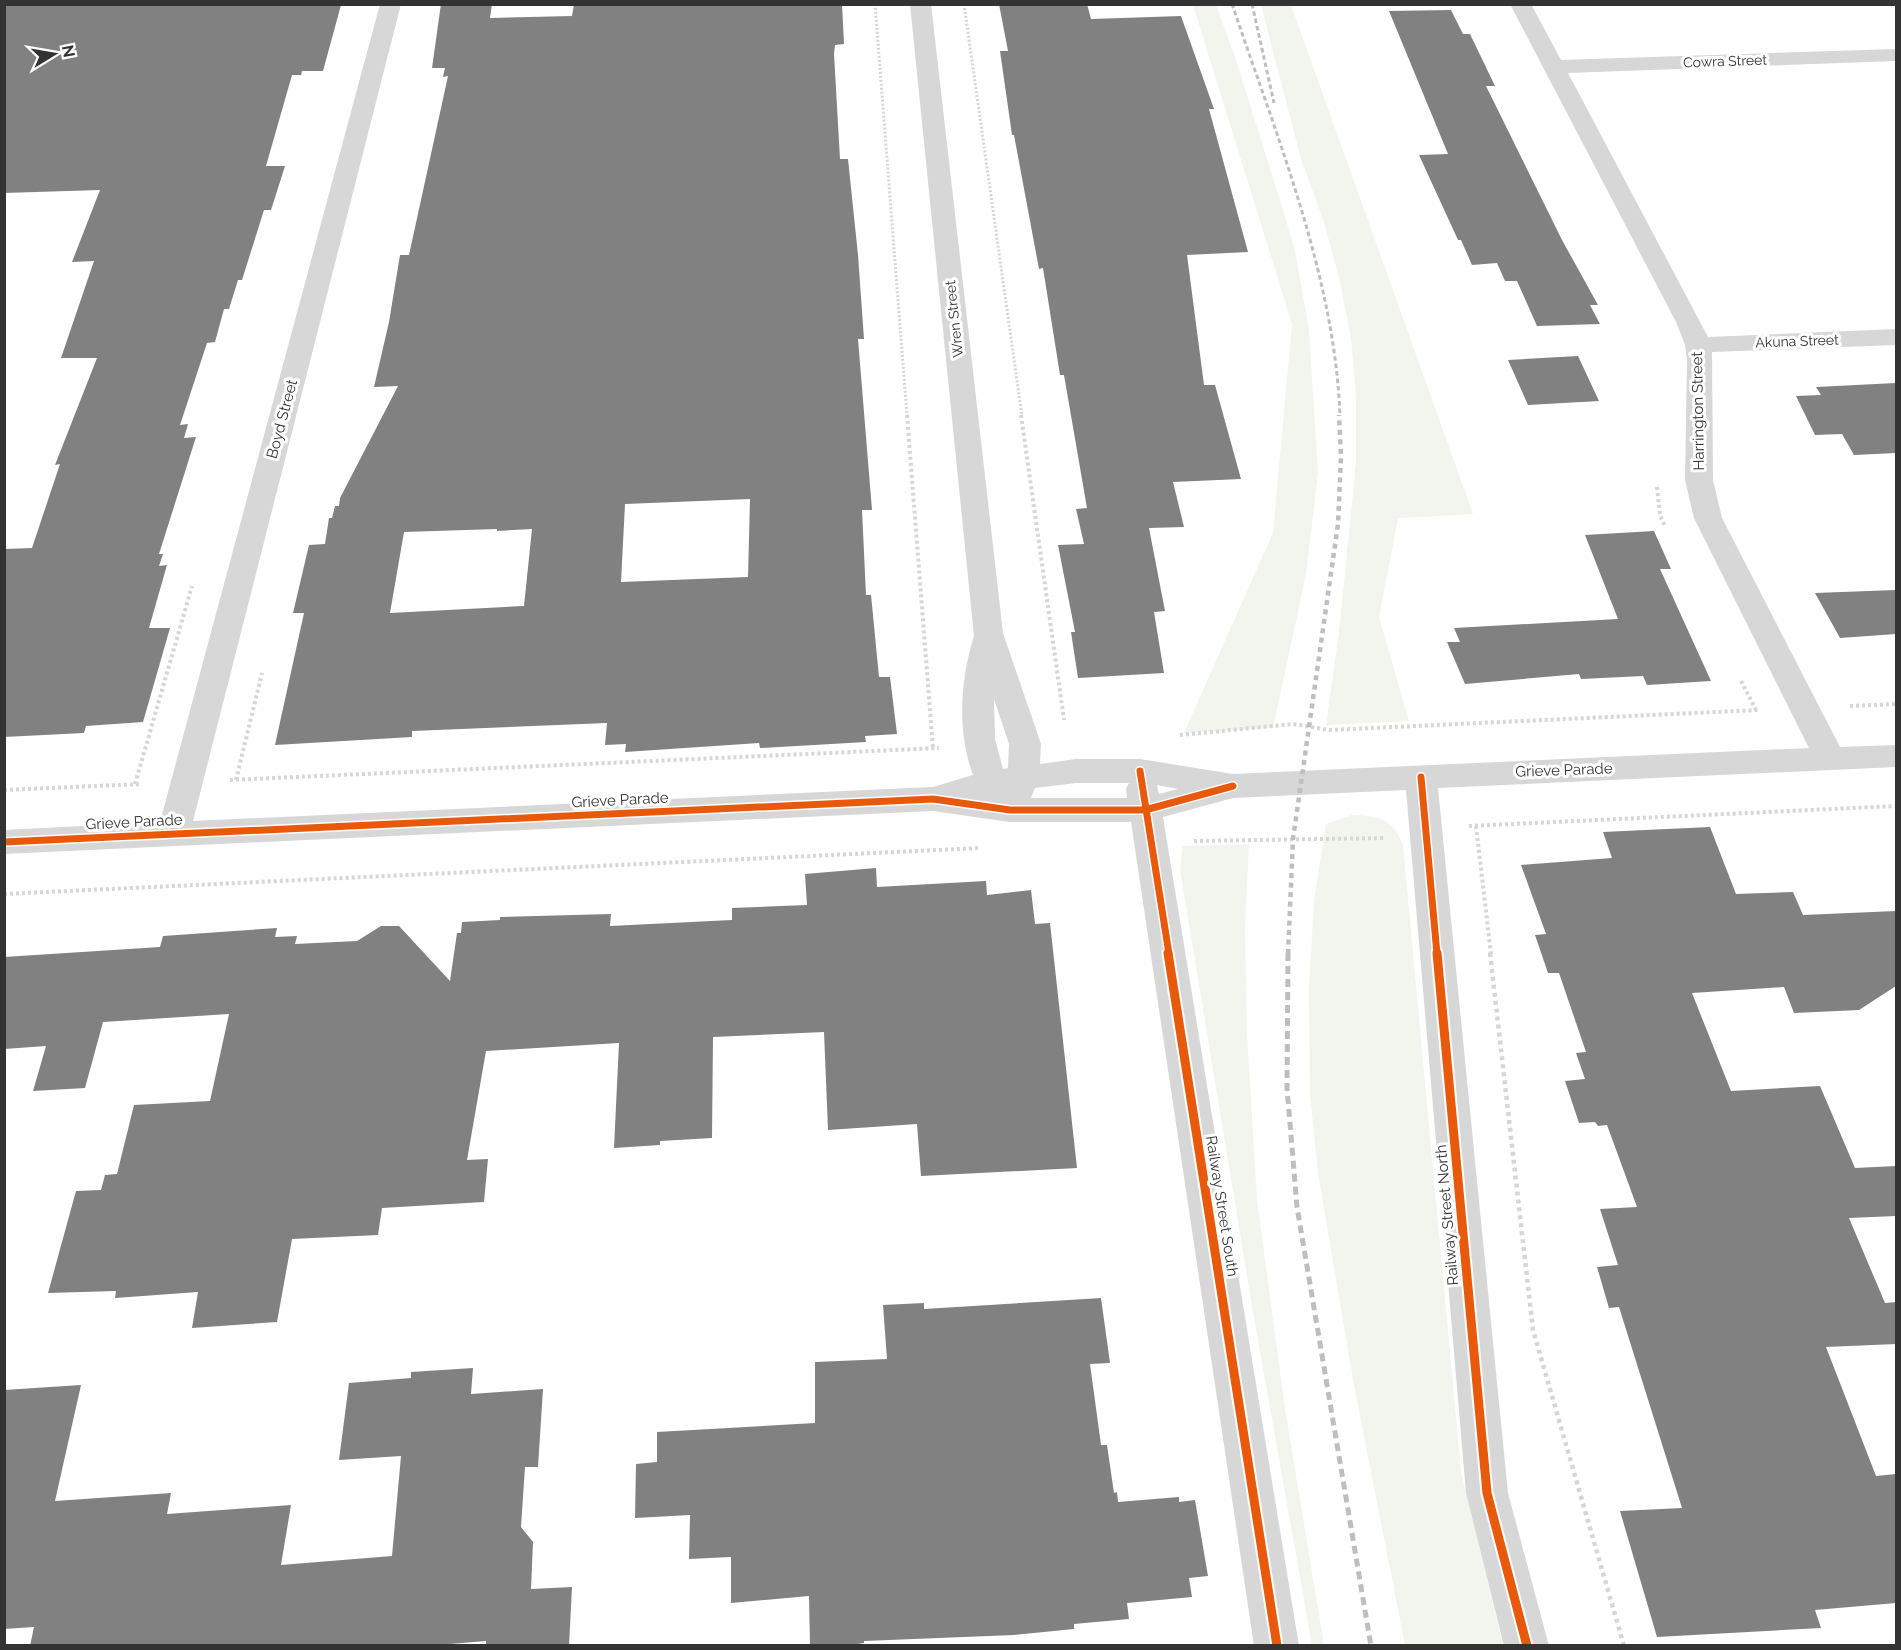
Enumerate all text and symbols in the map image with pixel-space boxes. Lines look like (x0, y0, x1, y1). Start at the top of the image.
north arrow (24, 24, 84, 84)
text: N (58, 43, 79, 59)
street label: Cowra Street (1683, 52, 1768, 70)
street label: Wren Street (942, 279, 966, 358)
street label: Akuna Street (1755, 332, 1839, 350)
street label: Harrington Street (1688, 351, 1708, 471)
street label: Boyd Street (263, 377, 301, 461)
street label: Grieve Parade (1515, 759, 1613, 781)
street label: Grieve Parade (571, 788, 669, 812)
street label: Grieve Parade (85, 810, 183, 834)
street label: Railway Street South (1202, 1134, 1242, 1278)
street label: Railway Street North (1432, 1144, 1462, 1286)

